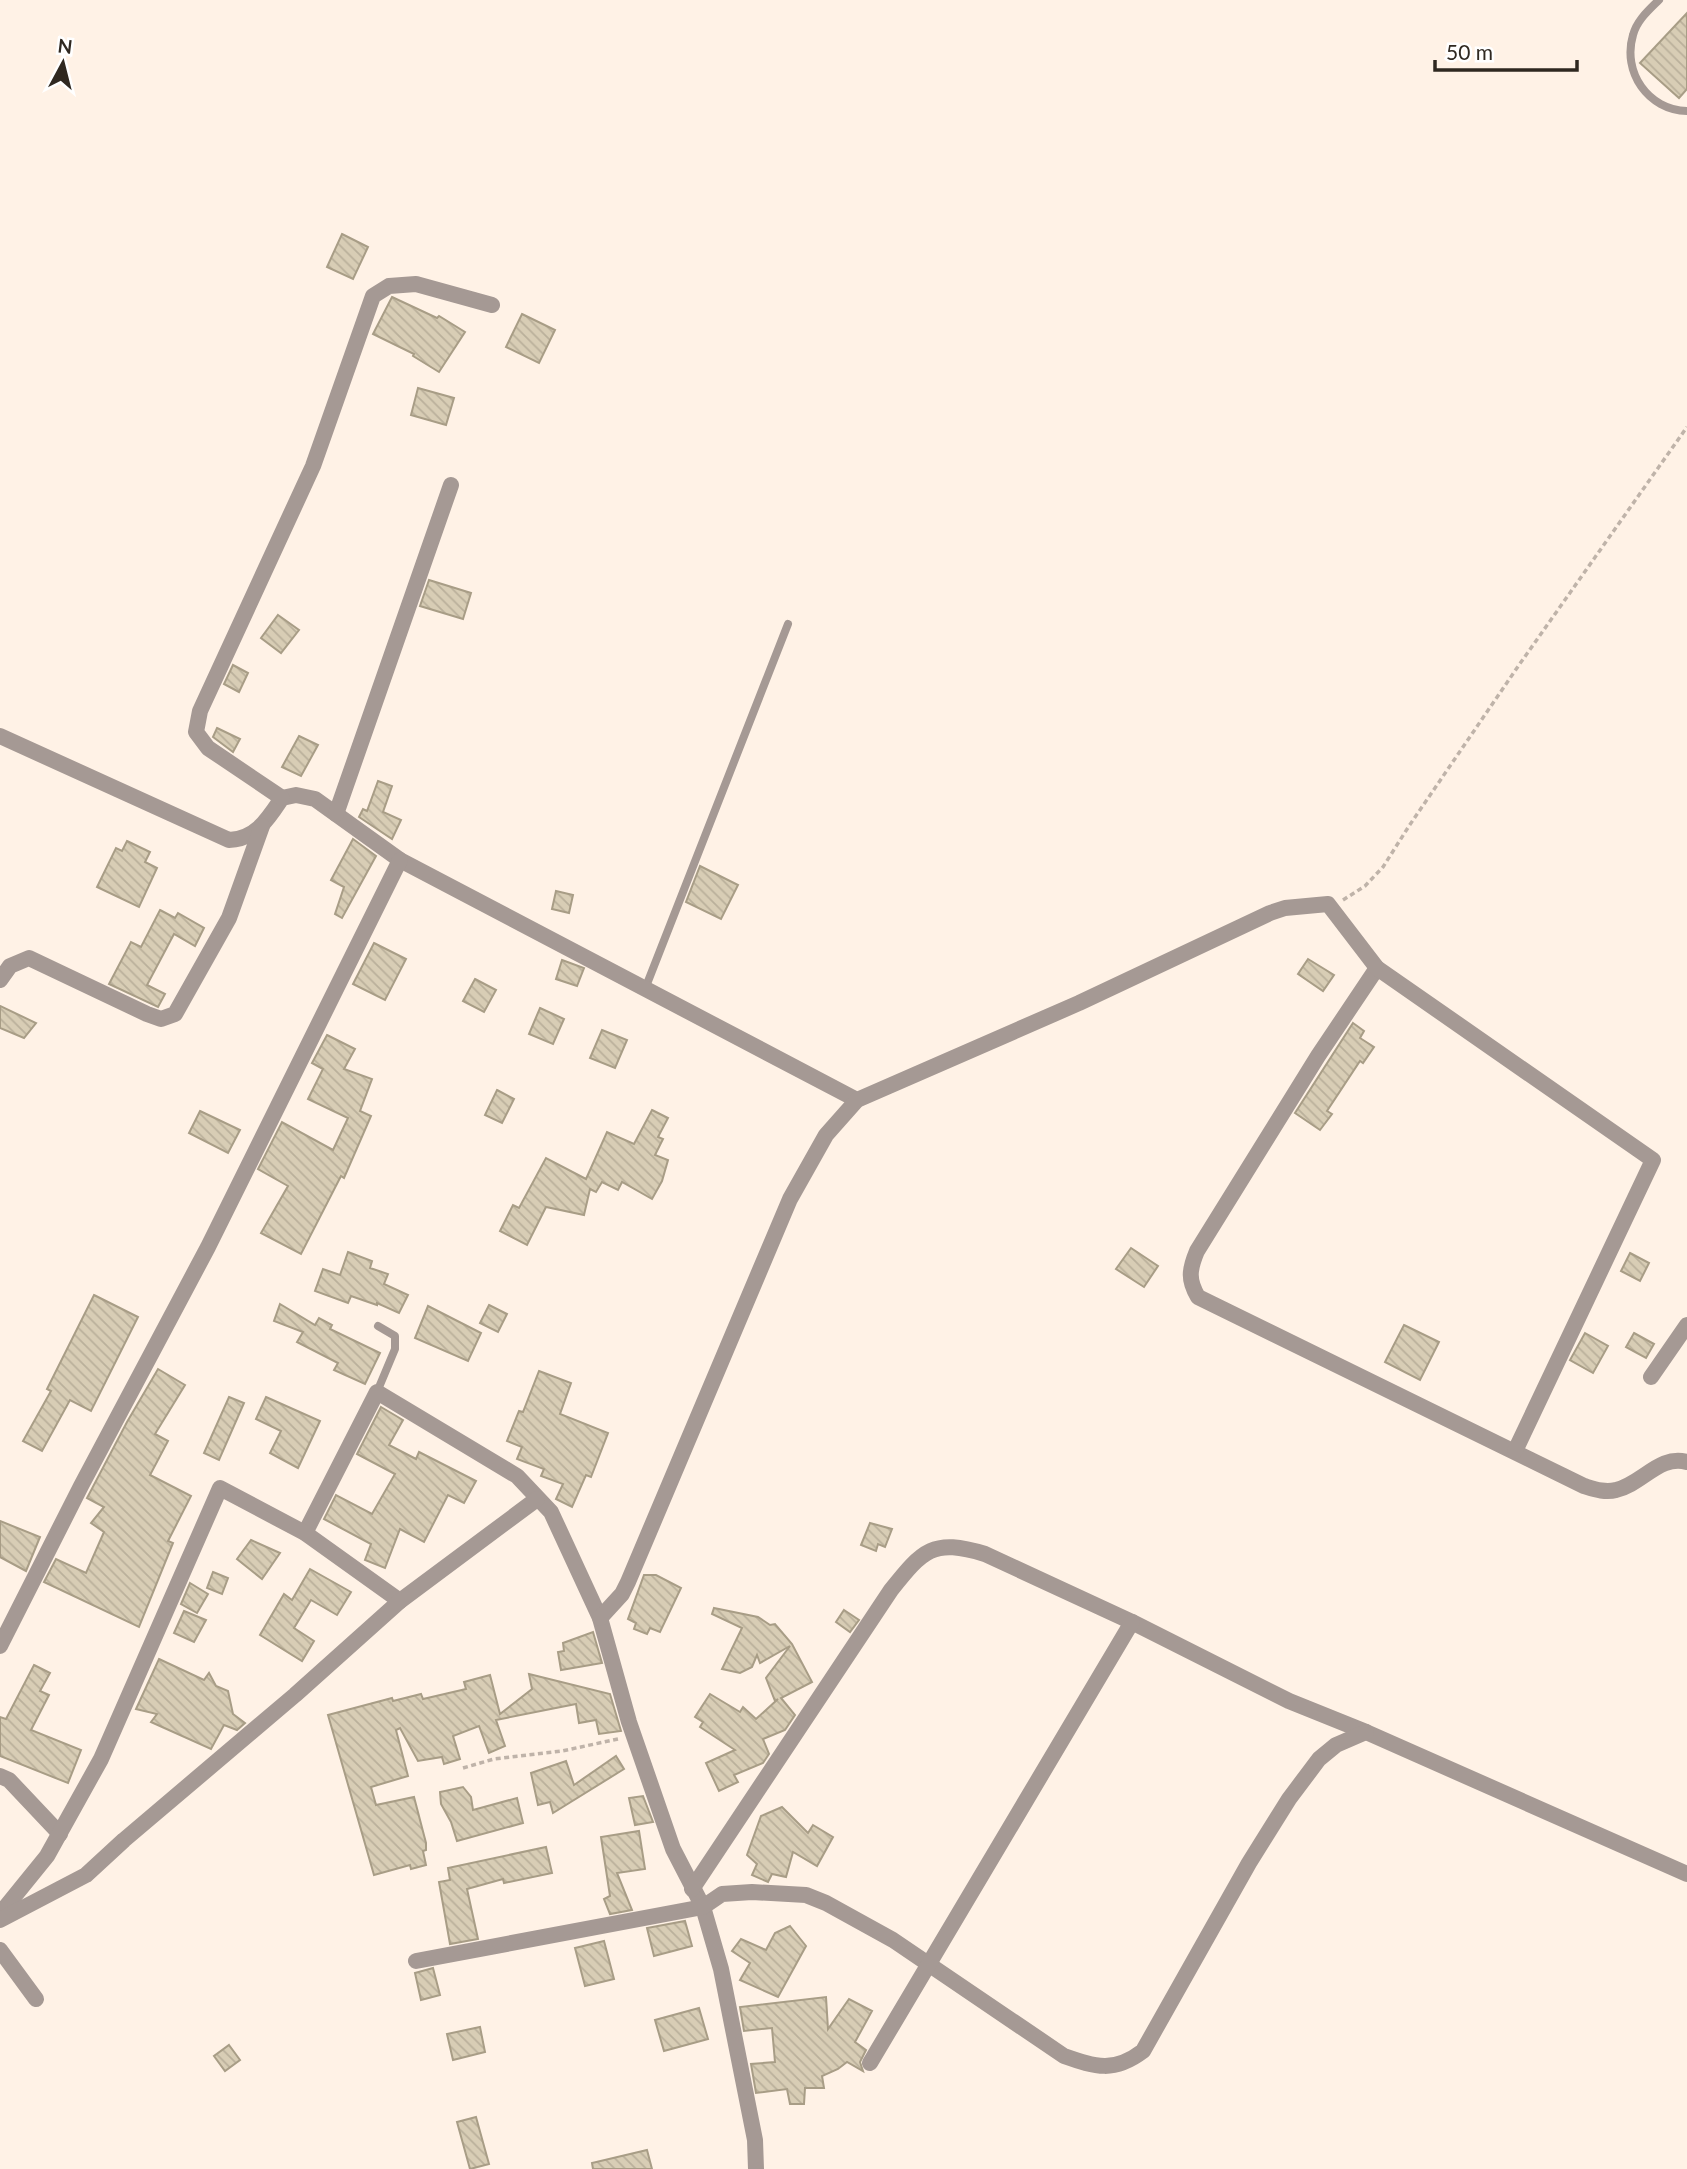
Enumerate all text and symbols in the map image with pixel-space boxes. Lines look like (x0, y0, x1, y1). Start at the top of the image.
north arrow (28, 28, 98, 98)
scale bar (1435, 28, 1577, 72)
text: N (56, 33, 74, 58)
text: 50 m (1446, 39, 1493, 64)

